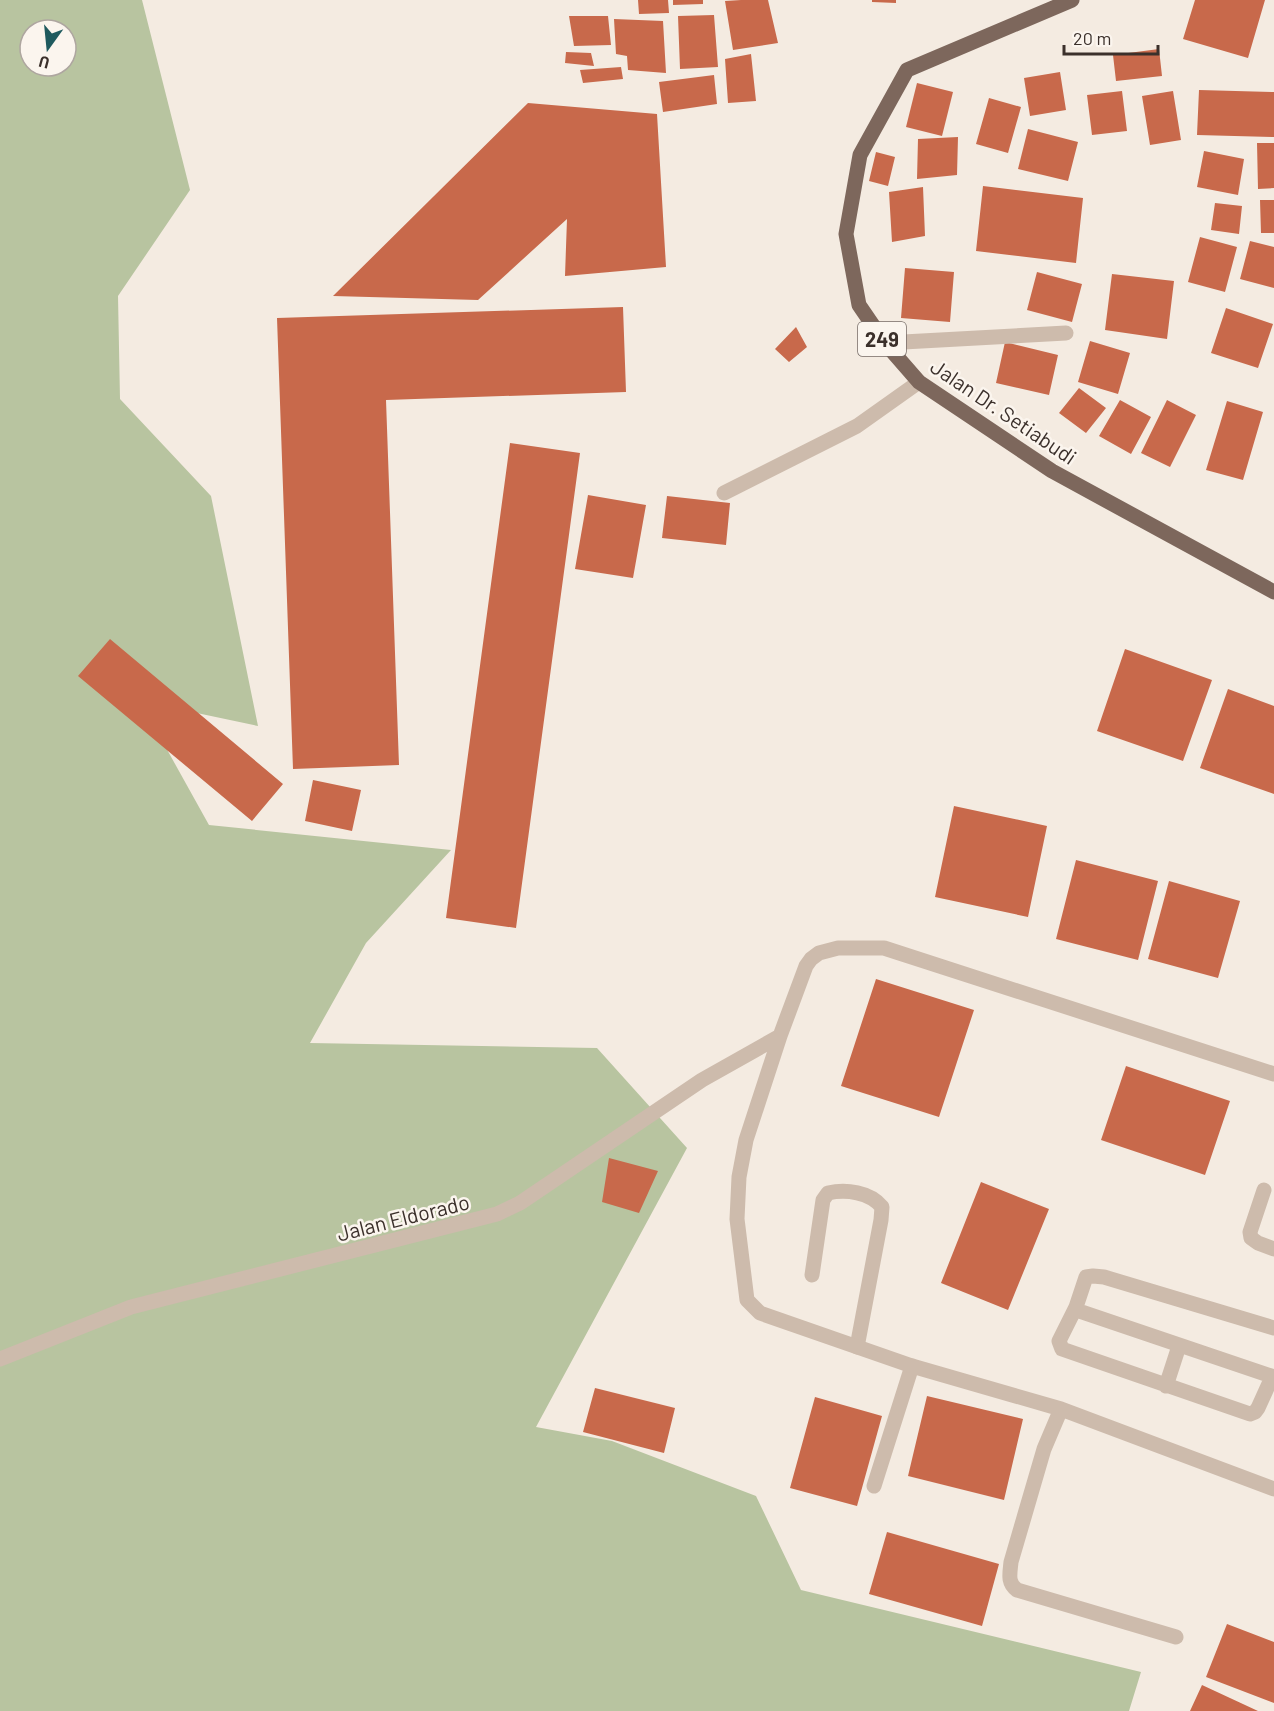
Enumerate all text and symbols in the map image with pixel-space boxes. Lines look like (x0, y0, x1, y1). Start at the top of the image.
north arrow (18, 18, 78, 78)
scale bar (1064, 18, 1158, 56)
text: 20 m (1073, 27, 1111, 49)
text: U (37, 52, 51, 73)
road number: 249 (858, 322, 906, 356)
street label: Jalan Dr. Setiabudi (926, 353, 1082, 469)
street label: Jalan Eldorado (334, 1188, 472, 1246)

